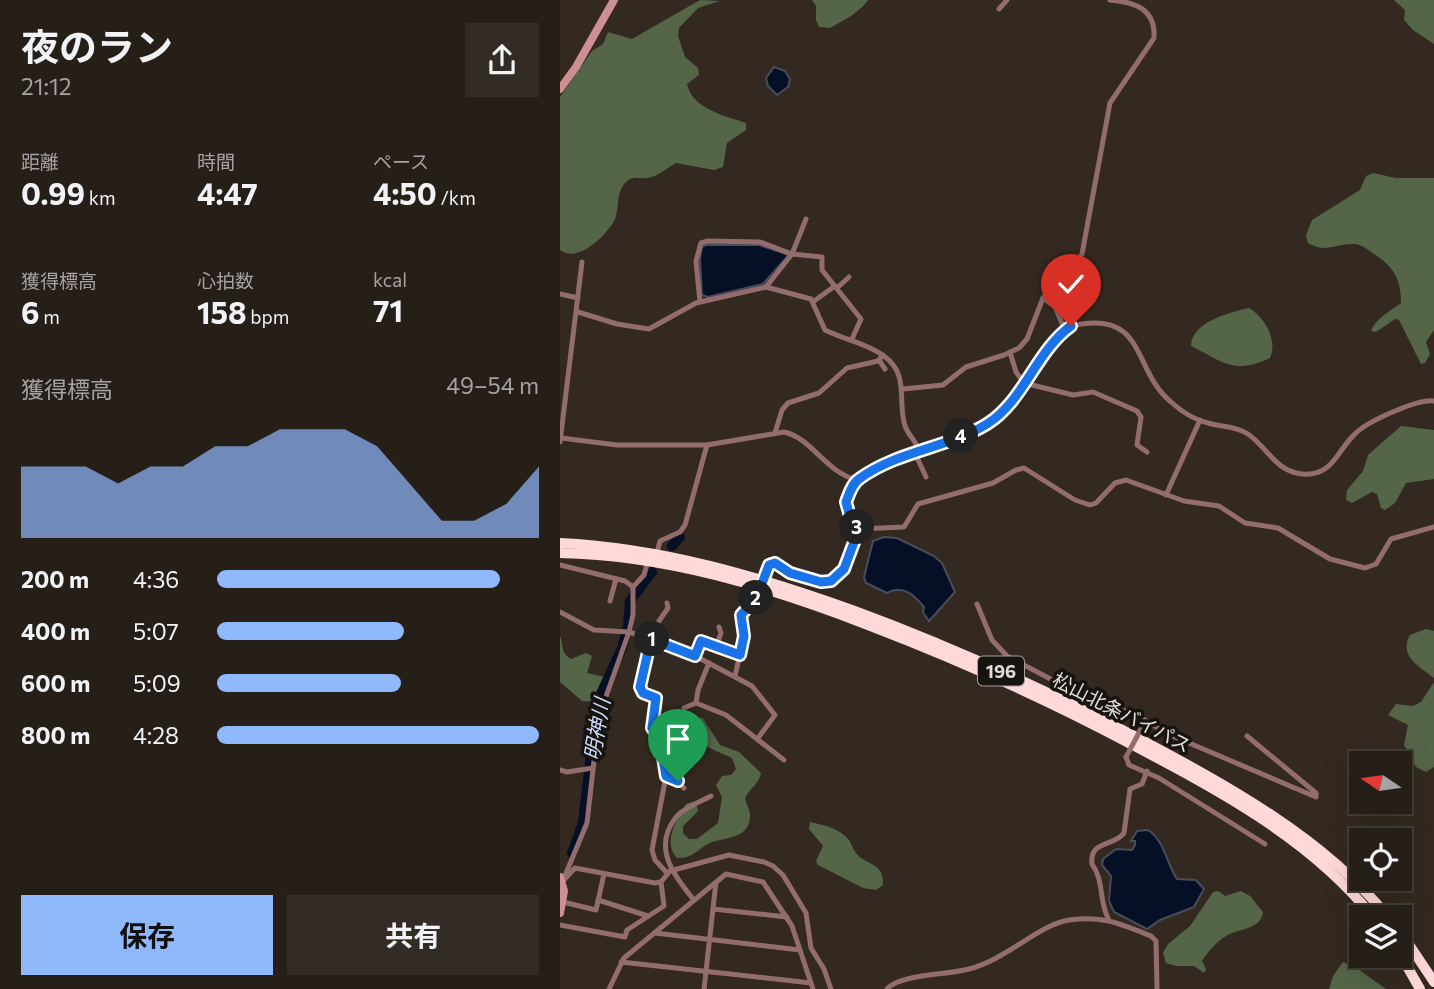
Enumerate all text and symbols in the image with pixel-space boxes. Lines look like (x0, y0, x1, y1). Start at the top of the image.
text: 夜のラン (21, 22, 173, 69)
button: share (465, 23, 539, 97)
text: 21:12 (21, 72, 72, 100)
text: 距離 (21, 150, 59, 173)
text: 時間 (197, 150, 235, 173)
text: ペース (373, 150, 429, 173)
text: 0.99 (21, 174, 85, 211)
text: 4:47 (197, 174, 258, 211)
text: 4:50 (373, 174, 437, 211)
text: km (85, 186, 116, 209)
text: /km (437, 186, 476, 209)
pin (1041, 254, 1101, 326)
icon: check (1052, 265, 1090, 303)
text: kcal (373, 268, 407, 291)
text: 獲得標高 (21, 269, 97, 292)
text: 心拍数 (197, 269, 254, 292)
text: 71 (373, 291, 403, 328)
text: 6 (21, 293, 40, 330)
text: 158 (197, 293, 247, 330)
text: m (40, 305, 60, 328)
text: bpm (247, 305, 289, 328)
text: 49–54 m (446, 371, 539, 399)
text: 獲得標高 (21, 375, 113, 403)
pin: 4 (944, 418, 978, 453)
text: 4 (955, 424, 966, 447)
pin: 3 (840, 510, 874, 544)
text: 3 (851, 515, 862, 538)
text: 200 m (21, 565, 89, 593)
text: 4:36 (133, 565, 179, 593)
pin: 2 (738, 580, 774, 616)
text: 2 (750, 586, 761, 609)
text: 400 m (21, 617, 90, 645)
text: 5:07 (133, 617, 179, 645)
pin: 1 (634, 622, 670, 656)
text: 1 (647, 627, 656, 650)
road number: 196 (978, 656, 1024, 686)
street label: 松山北条バイパス (1049, 667, 1195, 757)
text: 600 m (21, 669, 90, 697)
text: 5:09 (133, 669, 181, 697)
water label: 明神川 (578, 694, 614, 762)
pin (648, 709, 708, 781)
icon: arrive (659, 720, 697, 758)
text: 800 m (21, 721, 90, 749)
text: 4:28 (133, 721, 179, 749)
north arrow (1349, 751, 1412, 814)
map controls (1349, 751, 1412, 968)
button: locate (1349, 828, 1412, 891)
button: 保存 (21, 895, 273, 975)
button: 共有 (287, 895, 539, 975)
button: layers (1349, 905, 1412, 968)

